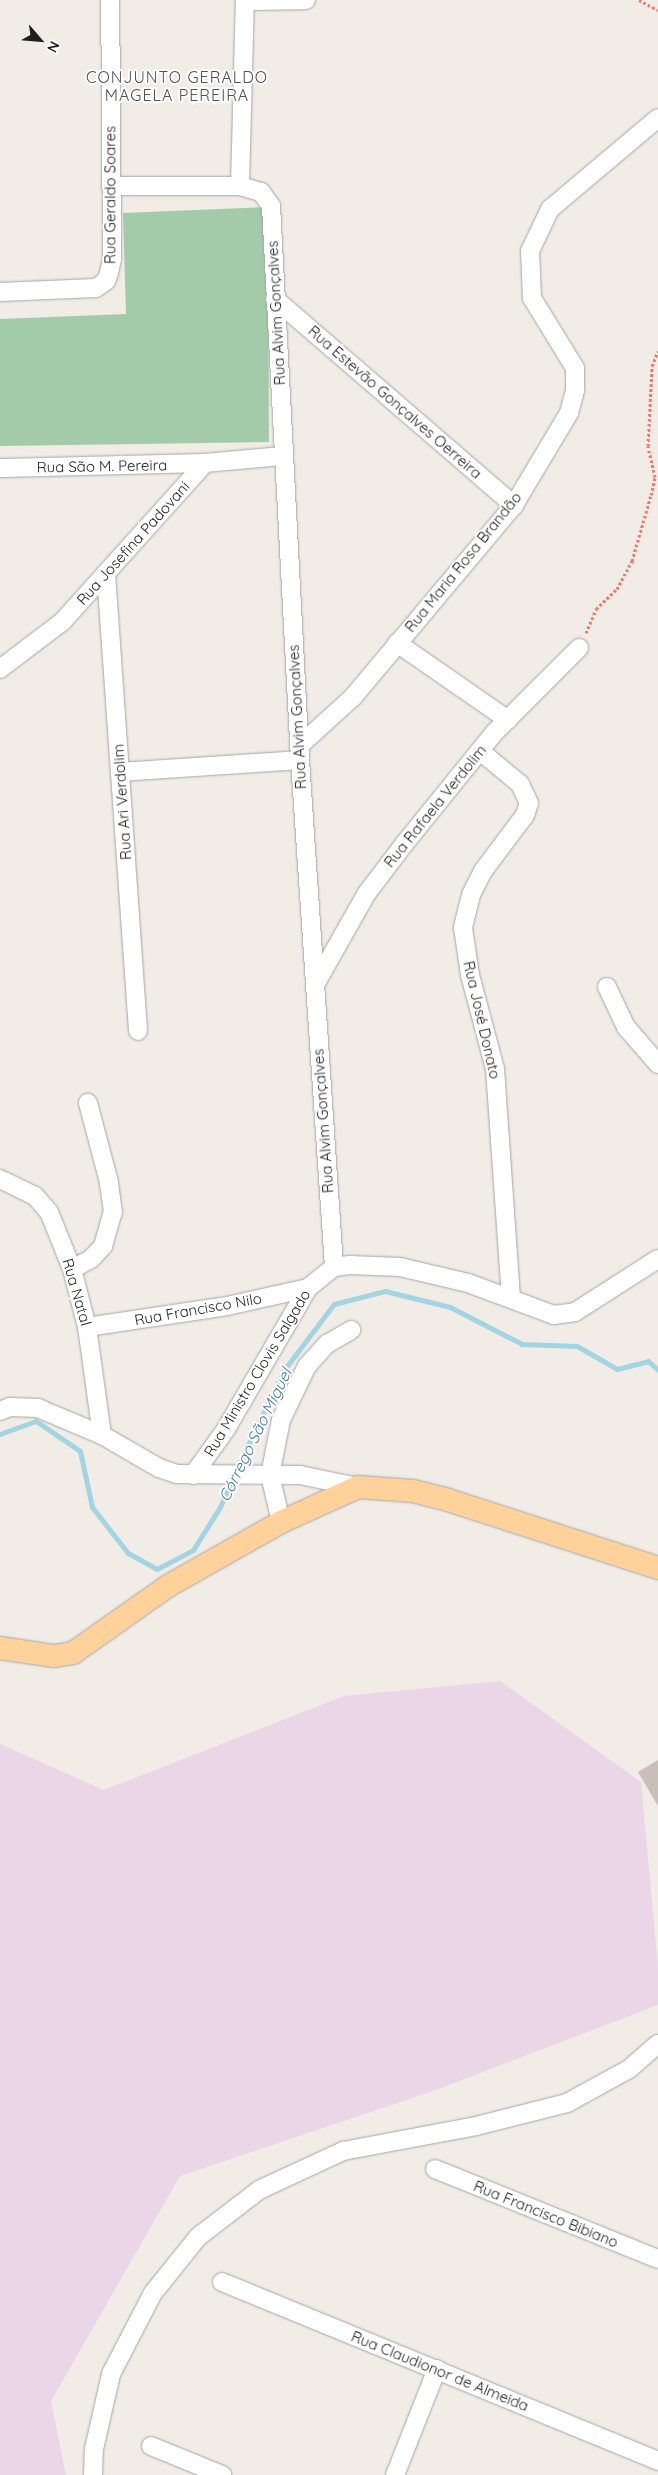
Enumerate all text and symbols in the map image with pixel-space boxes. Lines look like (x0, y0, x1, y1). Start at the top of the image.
north arrow (15, 15, 65, 65)
text: N (43, 38, 64, 55)
district label: CONJUNTO GERALDO MAGELA PEREIRA (84, 67, 270, 105)
street label: Rua Geraldo Soares (101, 126, 119, 264)
street label: Rua Alvim Gonçalves (263, 240, 289, 386)
street label: Rua Estevão Gonçalves Oerreira (305, 322, 485, 482)
street label: Rua São M. Pereira (37, 456, 167, 476)
street label: Rua Josefina Padovani (73, 477, 193, 609)
street label: Rua Maria Rosa Brandão (401, 488, 525, 636)
street label: Rua Alvim Gonçalves (284, 644, 310, 790)
street label: Rua Rafaela Verdolim (380, 741, 490, 871)
street label: Rua Ari Verdolim (109, 743, 135, 861)
street label: Rua José Donato (460, 959, 504, 1081)
street label: Rua Alvim Gonçalves (309, 1048, 337, 1194)
street label: Rua Natal (59, 1256, 95, 1328)
street label: Rua Ministro Clovis Salgado (200, 1286, 314, 1460)
street label: Rua Francisco Nilo (133, 1289, 263, 1329)
water label: Córrego São Miguel (214, 1365, 296, 1505)
street label: Rua Francisco Bibiano (471, 2177, 621, 2251)
street label: Rua Claudionor de Almeida (349, 2327, 531, 2415)

